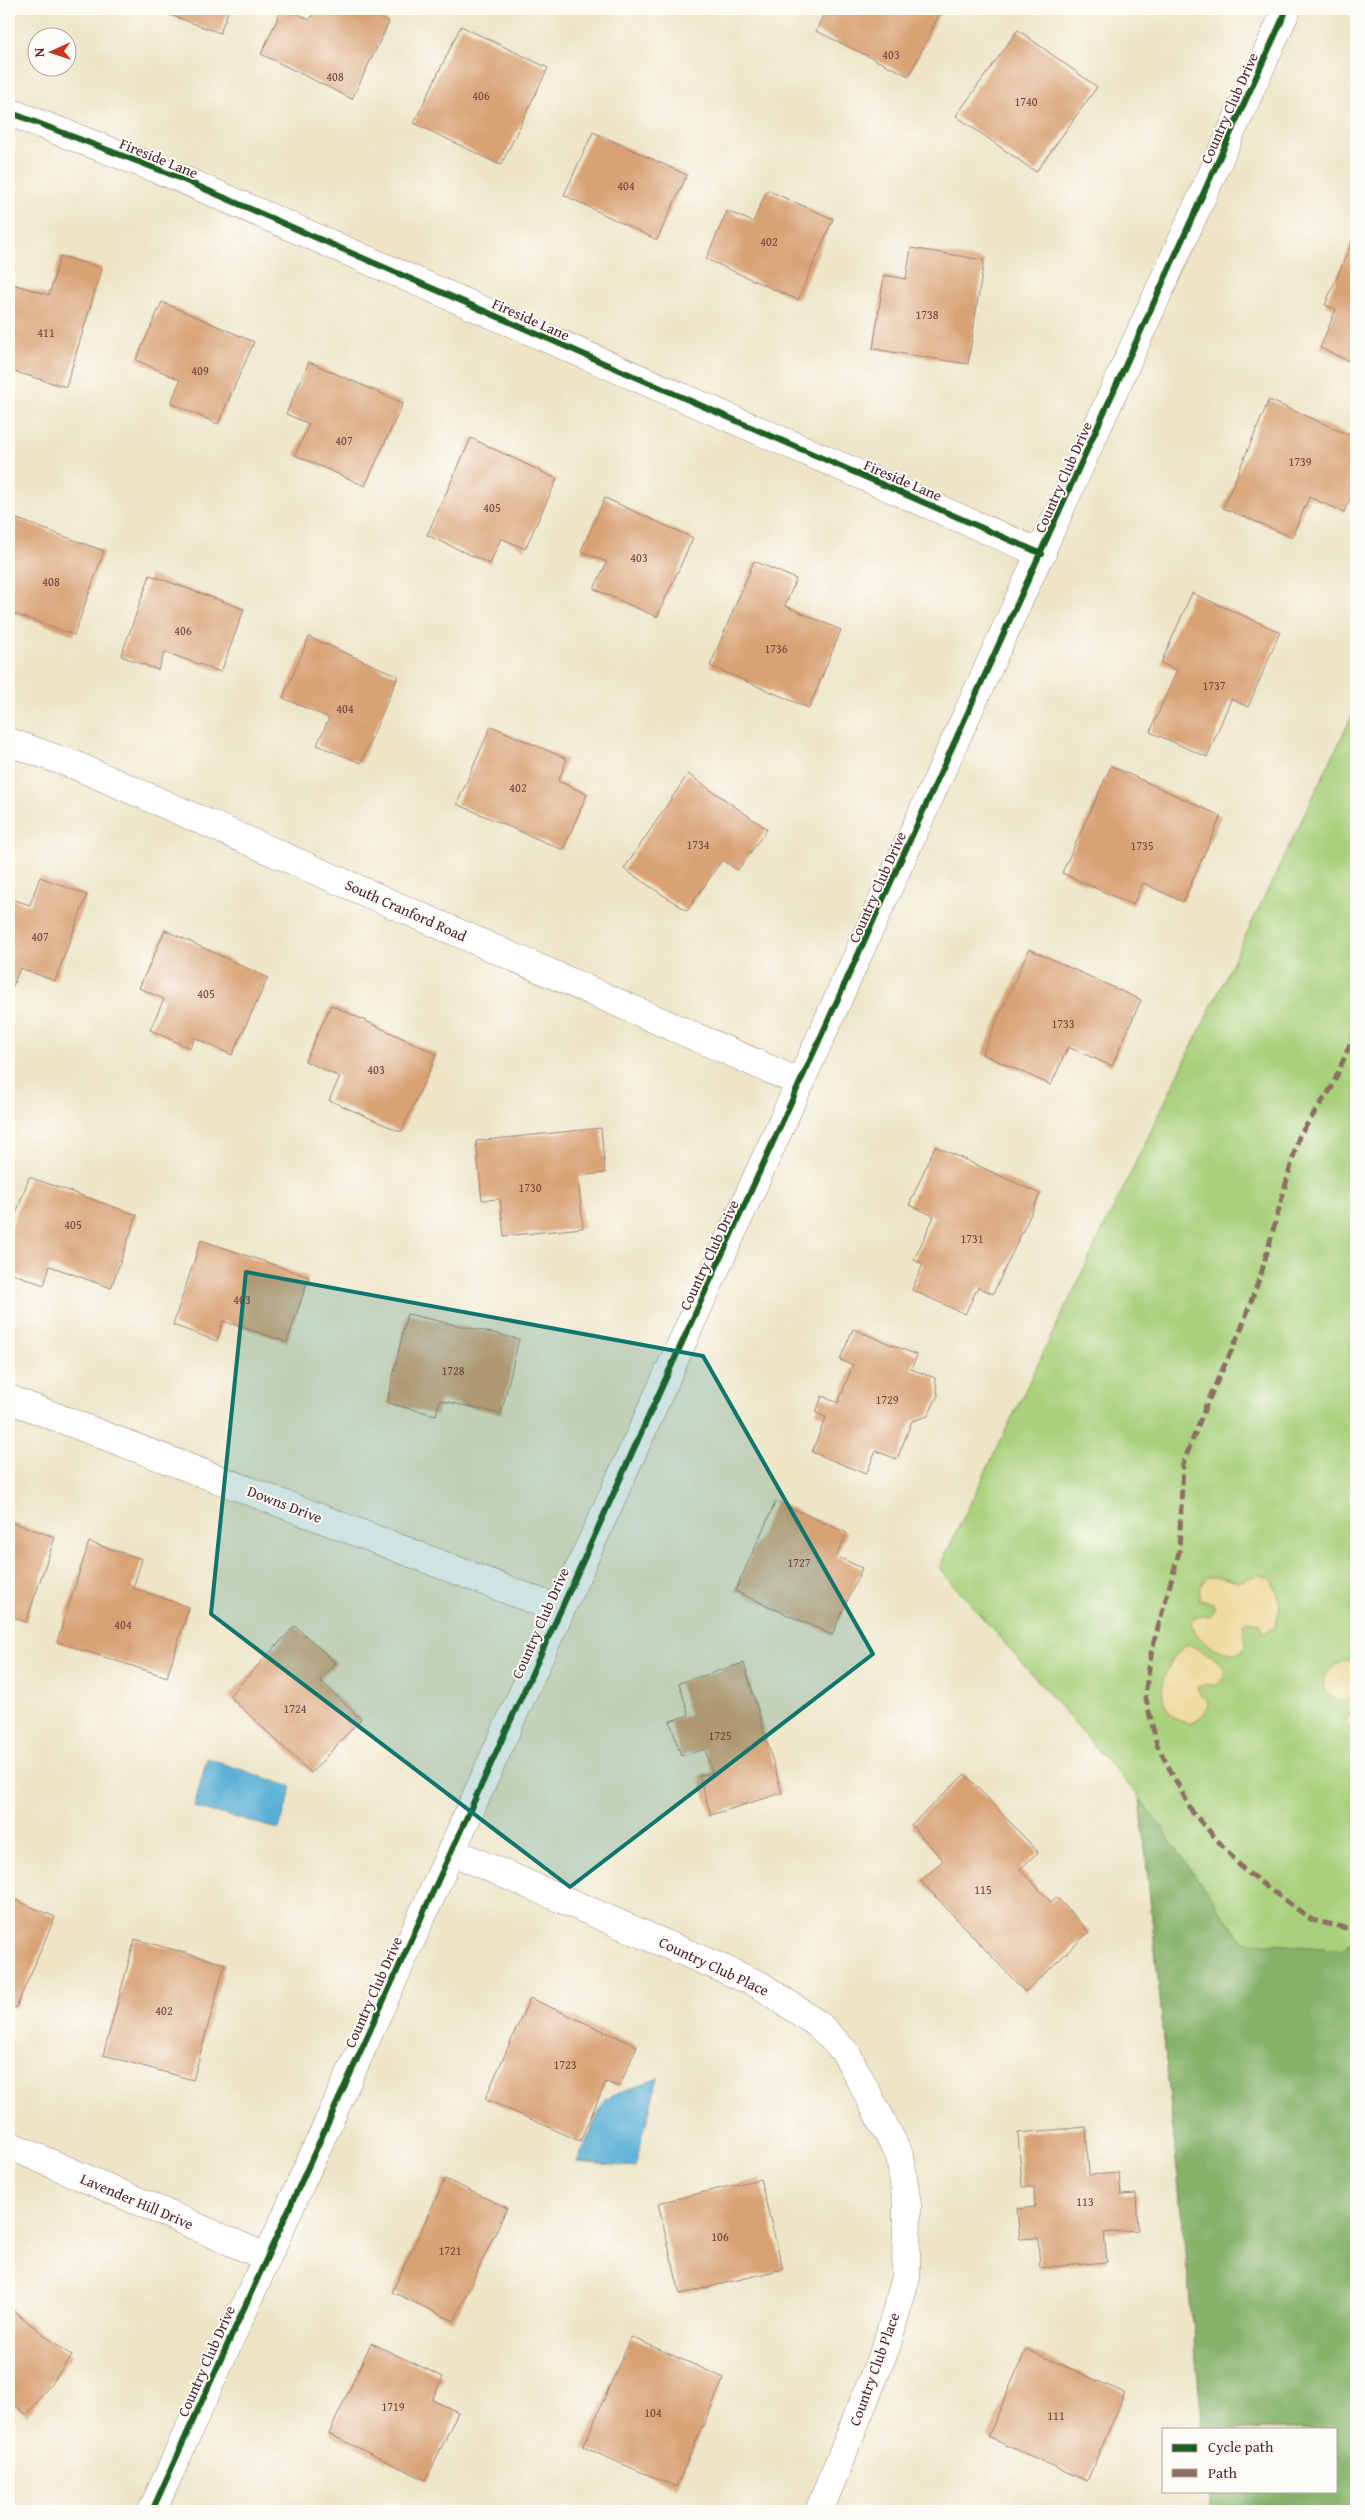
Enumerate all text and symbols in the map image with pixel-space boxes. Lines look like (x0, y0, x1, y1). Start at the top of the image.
north arrow (28, 28, 78, 78)
house number: 403 (882, 46, 900, 63)
text: N (29, 47, 49, 58)
street label: Country Club Drive (1195, 49, 1263, 167)
house number: 408 (326, 68, 344, 85)
house number: 406 (472, 87, 490, 104)
house number: 1740 (1014, 93, 1038, 110)
street label: Fireside Lane (117, 133, 201, 183)
house number: 404 (617, 177, 635, 194)
house number: 402 (760, 233, 778, 250)
street label: Fireside Lane (489, 293, 573, 345)
house number: 1738 (915, 306, 939, 323)
house number: 411 (37, 324, 55, 341)
house number: 409 (191, 362, 209, 379)
street label: Country Club Drive (1029, 418, 1097, 536)
house number: 407 (335, 432, 353, 449)
house number: 1739 (1288, 453, 1312, 470)
street label: Fireside Lane (861, 454, 945, 506)
house number: 405 (483, 499, 501, 516)
house number: 403 (630, 549, 648, 566)
house number: 408 (42, 573, 60, 590)
house number: 406 (174, 622, 192, 639)
house number: 1736 (764, 640, 788, 657)
house number: 1737 (1202, 677, 1226, 694)
house number: 404 (336, 700, 354, 717)
house number: 402 (509, 779, 527, 796)
street label: Country Club Drive (843, 828, 911, 946)
house number: 1734 (686, 836, 710, 853)
house number: 1735 (1130, 837, 1154, 854)
street label: South Cranford Road (342, 874, 470, 946)
house number: 407 (31, 928, 49, 945)
house number: 405 (197, 985, 215, 1002)
house number: 1733 (1051, 1015, 1075, 1032)
house number: 403 (367, 1061, 385, 1078)
house number: 1730 (518, 1179, 542, 1196)
street label: Country Club Drive (674, 1196, 744, 1314)
house number: 405 (64, 1216, 82, 1233)
house number: 1731 (960, 1230, 984, 1247)
house number: 403 (233, 1291, 251, 1308)
house number: 1728 (441, 1362, 465, 1379)
house number: 1729 (875, 1391, 899, 1408)
street label: Downs Drive (245, 1480, 325, 1528)
house number: 1727 (787, 1554, 811, 1571)
street label: Country Club Drive (506, 1564, 574, 1682)
house number: 404 (114, 1616, 132, 1633)
house number: 1724 (283, 1700, 307, 1717)
house number: 1725 (708, 1727, 732, 1744)
house number: 115 (974, 1881, 992, 1898)
street label: Country Club Place (656, 1931, 772, 2001)
street label: Country Club Drive (339, 1933, 407, 2051)
house number: 402 (155, 2002, 173, 2019)
house number: 1723 (553, 2056, 577, 2073)
street label: Lavender Hill Drive (77, 2168, 197, 2234)
house number: 113 (1076, 2193, 1094, 2210)
house number: 106 (711, 2228, 729, 2245)
house number: 1721 (438, 2242, 462, 2259)
street label: Country Club Drive (172, 2302, 240, 2420)
street label: Country Club Place (844, 2309, 904, 2429)
house number: 1719 (381, 2398, 405, 2415)
house number: 104 (644, 2404, 662, 2421)
house number: 111 (1047, 2407, 1065, 2424)
legend (1162, 2428, 1338, 2492)
text: Cycle path (1208, 2436, 1274, 2457)
text: Path (1208, 2462, 1237, 2483)

